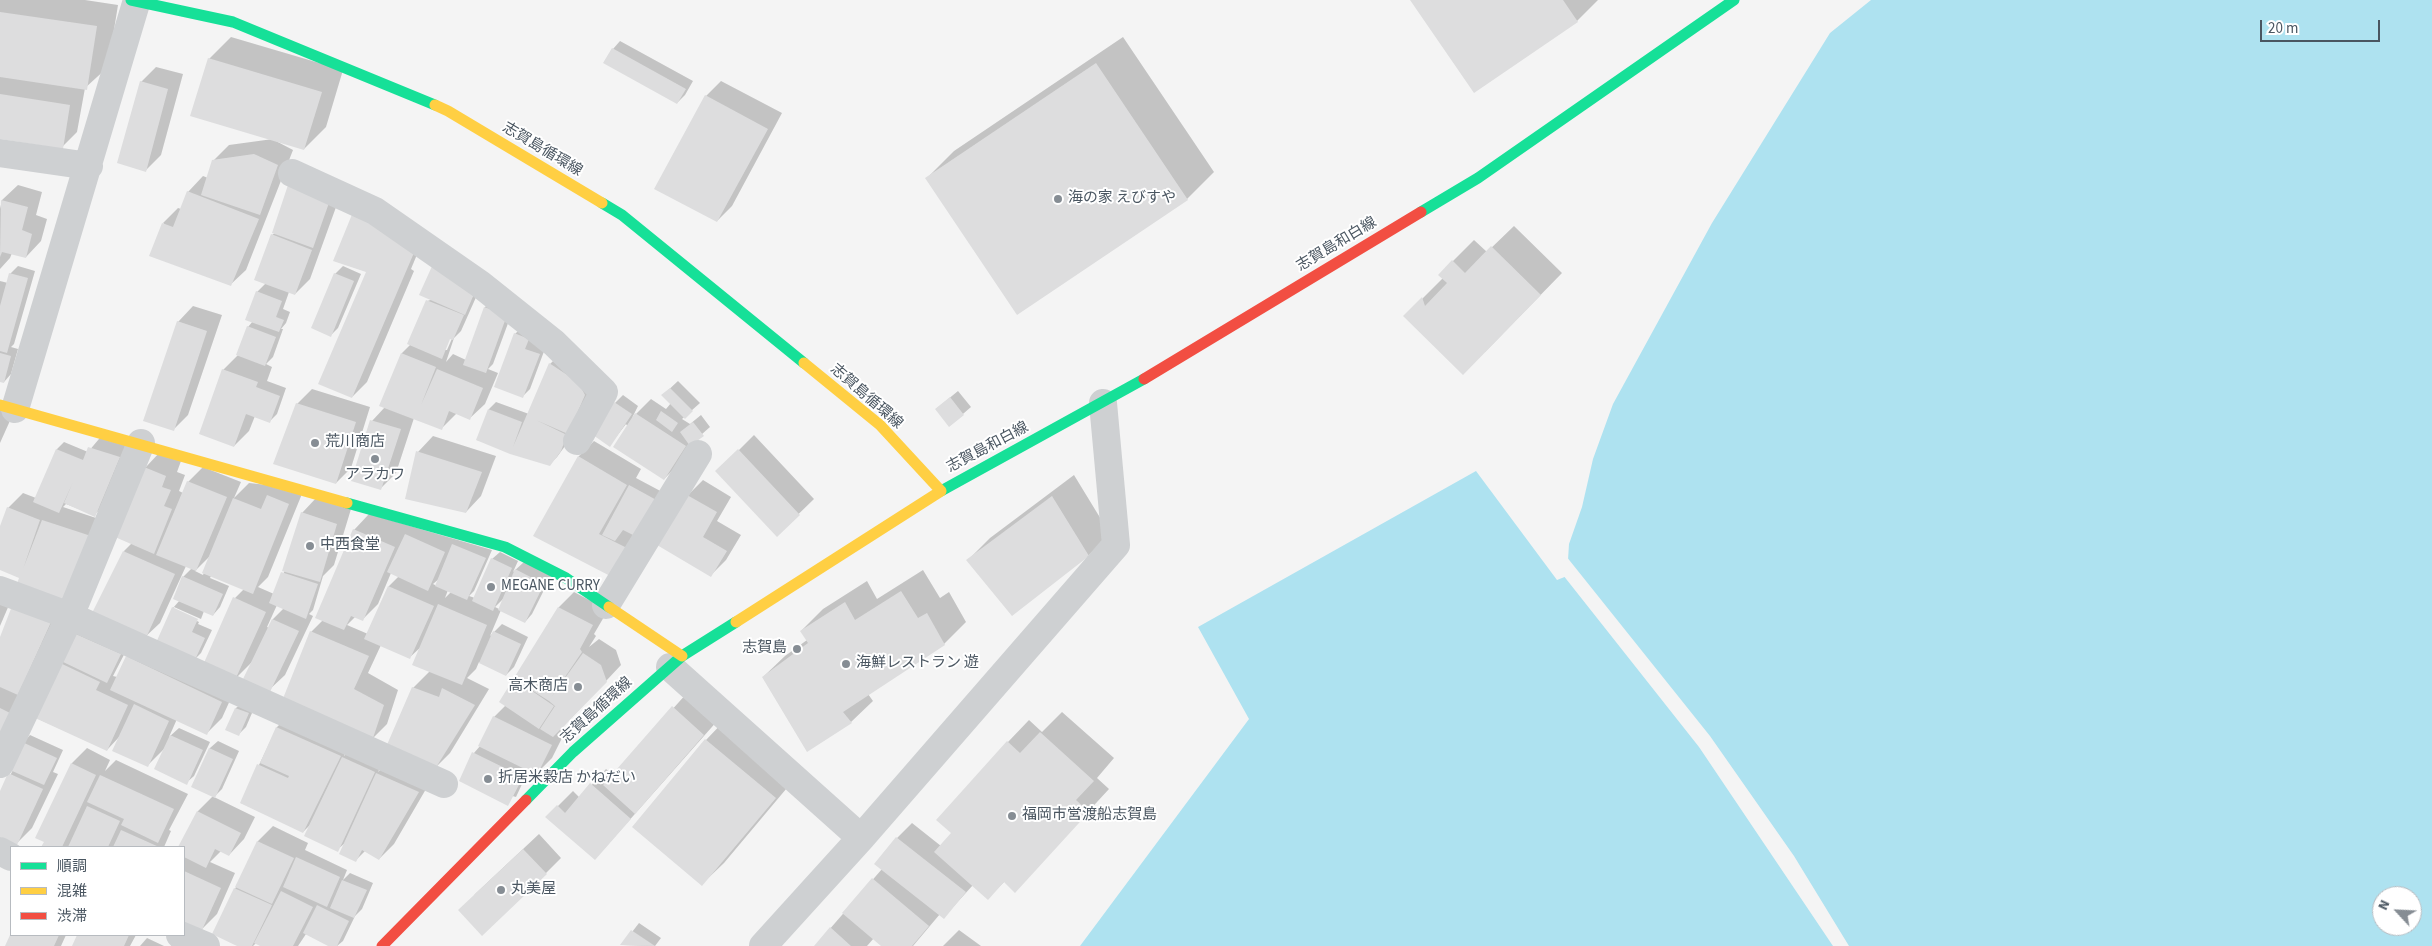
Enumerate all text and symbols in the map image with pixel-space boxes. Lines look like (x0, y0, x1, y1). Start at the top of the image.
scale bar (2262, 10, 2382, 42)
text: 20 m (2268, 18, 2298, 39)
street label: 志賀島循環線 (499, 119, 585, 181)
place label: 海の家 えびすや (1068, 190, 1176, 208)
marker: 海の家 えびすや (1052, 193, 1064, 205)
street label: 志賀島和白線 (1294, 214, 1380, 276)
street label: 志賀島循環線 (826, 361, 906, 433)
street label: 志賀島和白線 (944, 419, 1032, 477)
place label: 荒川商店 (325, 434, 385, 452)
marker: 荒川商店 (309, 437, 321, 449)
marker: アラカワ (369, 453, 381, 465)
place label: アラカワ (345, 467, 405, 485)
place label: 中西食堂 (320, 537, 380, 555)
marker: 中西食堂 (304, 540, 316, 552)
place label: MEGANE CURRY (501, 578, 600, 596)
marker: MEGANE CURRY (485, 581, 497, 593)
place label: 志賀島 (742, 640, 787, 658)
marker: 志賀島 (791, 643, 803, 655)
place label: 海鮮レストラン 遊 (856, 655, 979, 673)
marker: 海鮮レストラン 遊 (840, 658, 852, 670)
street label: 志賀島循環線 (558, 674, 636, 748)
place label: 高木商店 (508, 678, 568, 696)
marker: 高木商店 (572, 681, 584, 693)
place label: 折居米穀店 かねだい (498, 770, 636, 788)
marker: 折居米穀店 かねだい (482, 773, 494, 785)
place label: 福岡市営渡船志賀島 (1022, 807, 1157, 825)
marker: 福岡市営渡船志賀島 (1006, 810, 1018, 822)
legend (10, 846, 185, 936)
text: 順調 (57, 856, 87, 877)
text: 混雑 (57, 881, 87, 902)
place label: 丸美屋 (511, 881, 556, 899)
marker: 丸美屋 (495, 884, 507, 896)
north arrow (2372, 886, 2422, 936)
text: N (2373, 897, 2395, 914)
text: 渋滞 (57, 906, 87, 927)

